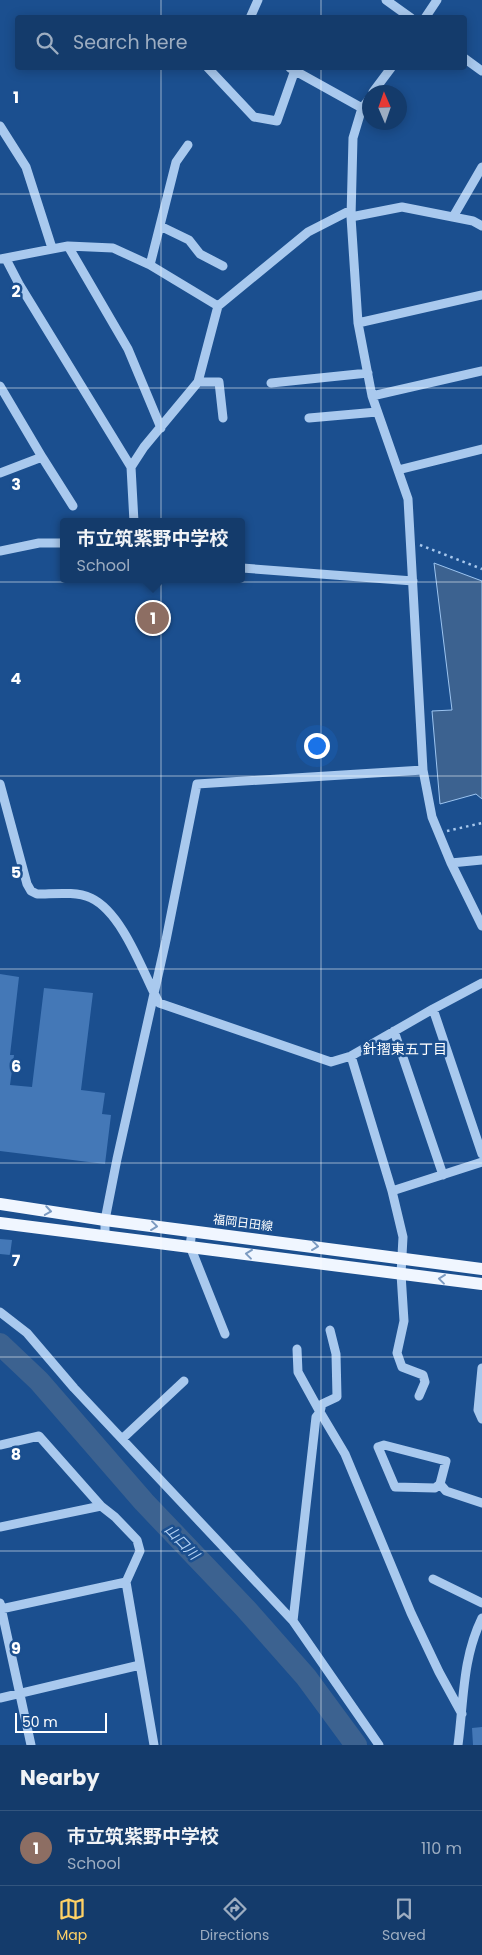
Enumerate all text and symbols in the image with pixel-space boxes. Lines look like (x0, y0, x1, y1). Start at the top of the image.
search box (15, 15, 467, 70)
icon: search (33, 29, 61, 57)
text: Search here (73, 29, 187, 56)
north arrow (362, 85, 407, 130)
text: 1 (13, 86, 19, 109)
text: 2 (11, 280, 21, 303)
text: 3 (11, 473, 21, 496)
popup (60, 518, 245, 583)
text: 市立筑紫野中学校 (76, 525, 229, 552)
text: School (76, 554, 130, 577)
pin: 1 (137, 599, 169, 637)
text: 4 (11, 667, 22, 690)
your location (304, 733, 330, 759)
text: 5 (11, 861, 21, 884)
district label: 針摺東五丁目 (363, 1039, 447, 1059)
text: 6 (11, 1055, 21, 1078)
one-way arrow (45, 1205, 53, 1216)
street label: 福岡日田線 (212, 1210, 274, 1235)
one-way arrow (150, 1220, 158, 1231)
one-way arrow (311, 1240, 319, 1251)
text: 7 (12, 1249, 21, 1272)
one-way arrow (244, 1249, 252, 1260)
one-way arrow (437, 1274, 445, 1285)
text: 8 (11, 1443, 21, 1466)
water label: 山口川 (160, 1520, 205, 1565)
text: 9 (11, 1637, 21, 1660)
scale bar (15, 1710, 108, 1733)
text: 50 m (22, 1712, 58, 1732)
text: Nearby (20, 1763, 100, 1792)
text: 市立筑紫野中学校 (67, 1823, 219, 1850)
text: 1 (33, 1837, 39, 1860)
text: 110 m (421, 1837, 462, 1860)
text: School (67, 1852, 121, 1875)
tab: Map (56, 1895, 87, 1946)
tab: Directions (200, 1895, 269, 1946)
tab: Saved (382, 1895, 426, 1946)

